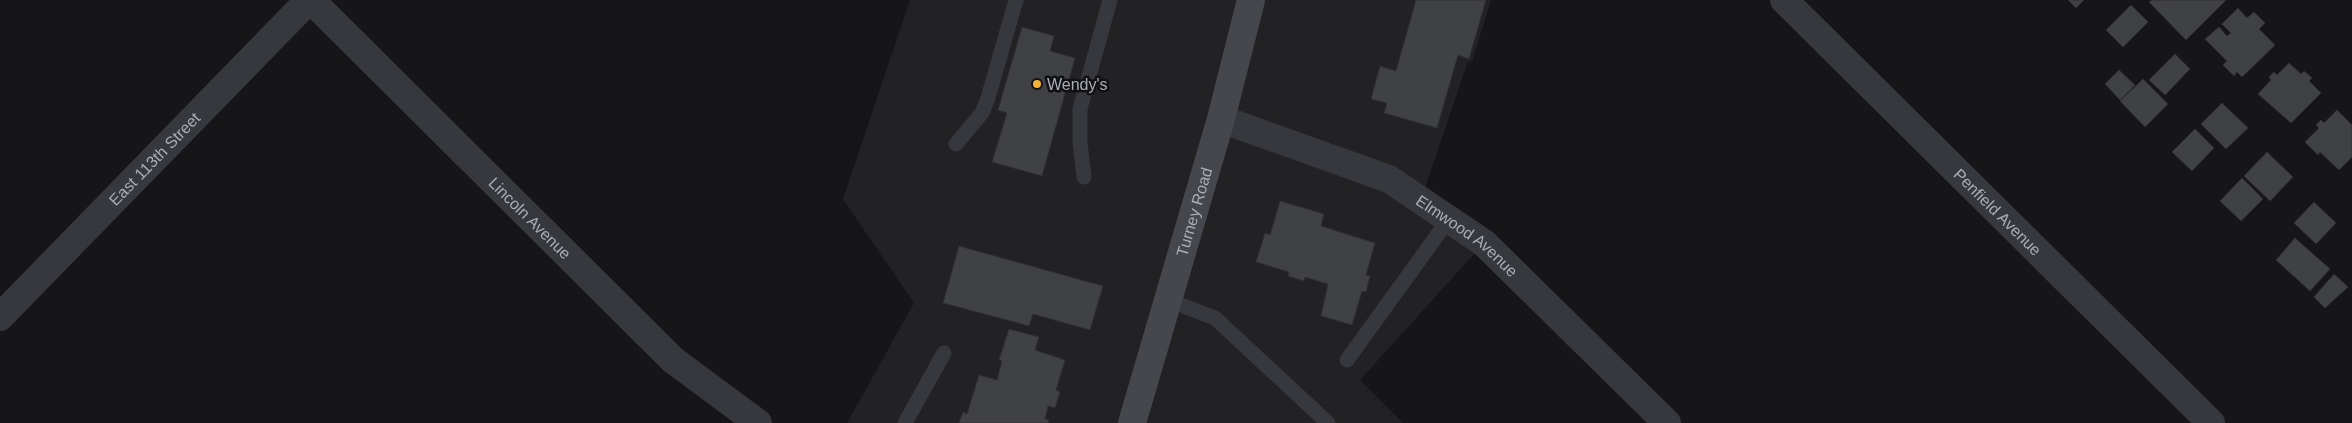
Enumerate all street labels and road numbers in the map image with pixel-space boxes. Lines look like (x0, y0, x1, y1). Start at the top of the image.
street label: East 113th Street (105, 109, 203, 209)
street label: Turney Road (1173, 165, 1215, 258)
street label: Penfield Avenue (1951, 165, 2045, 259)
street label: Lincoln Avenue (486, 174, 575, 262)
street label: Elmwood Avenue (1413, 191, 1521, 280)

